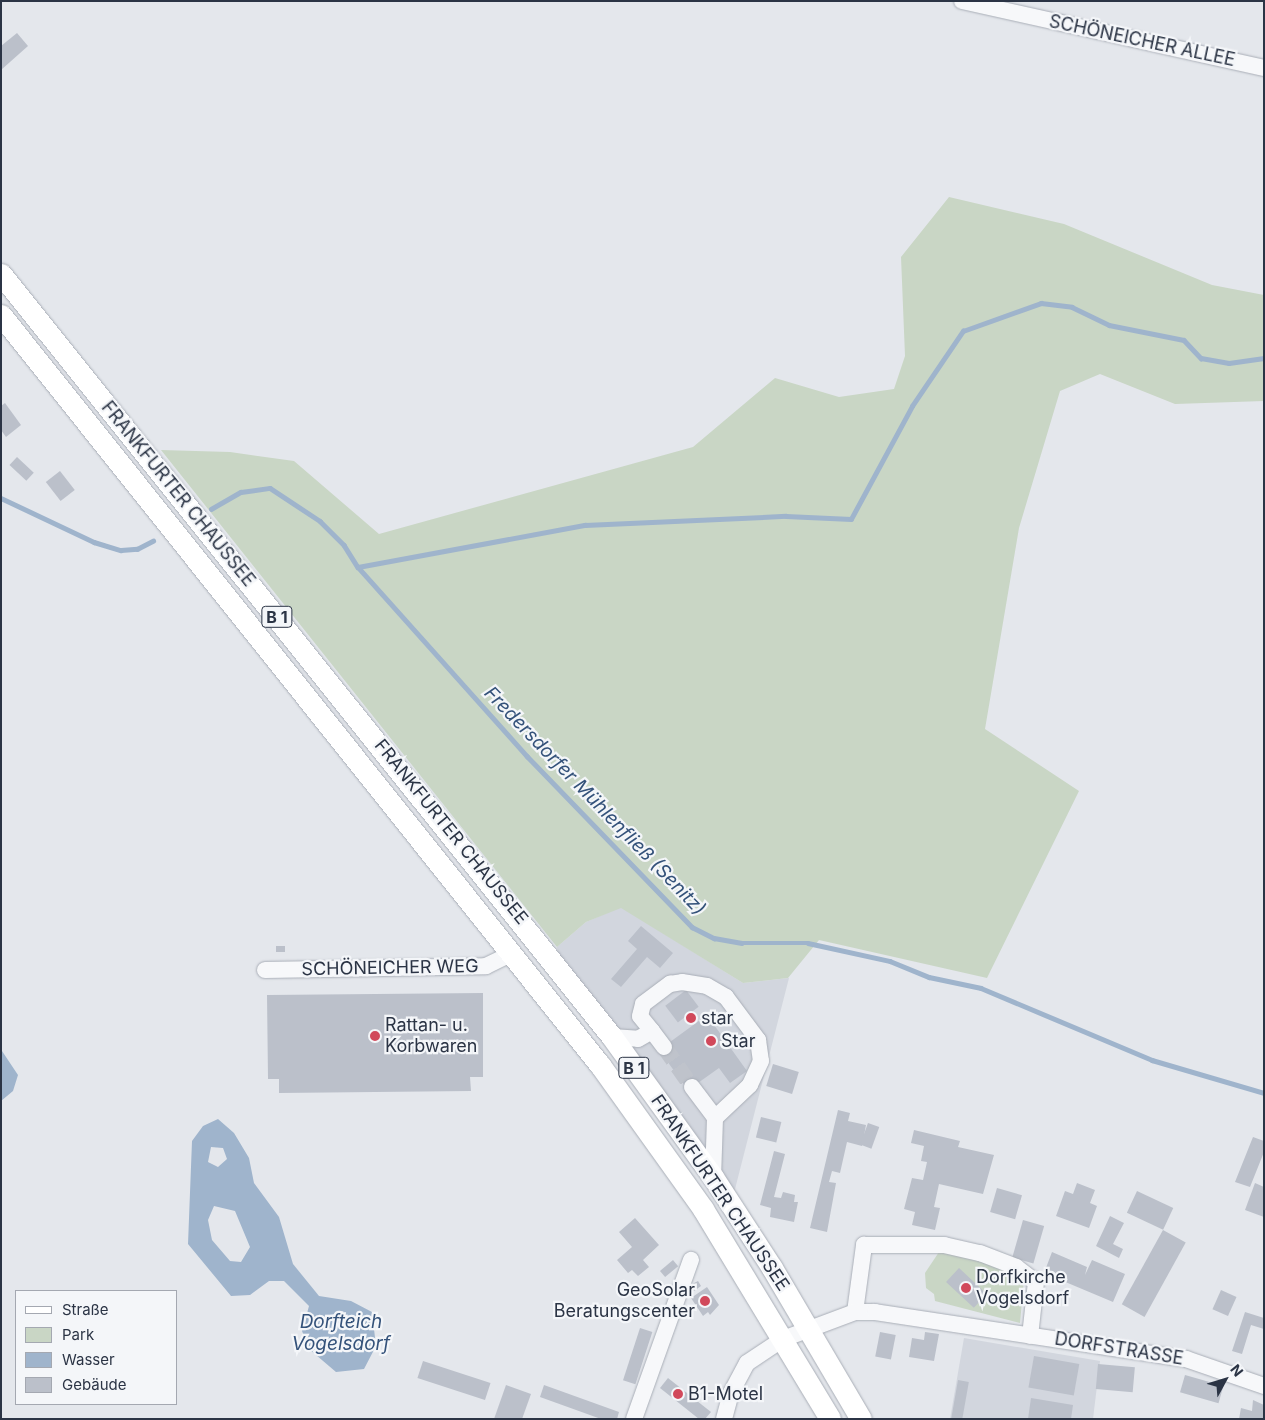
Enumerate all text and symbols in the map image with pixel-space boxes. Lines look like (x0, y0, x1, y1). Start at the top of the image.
street label: SCHÖNEICHER ALLEE (1047, 11, 1237, 71)
street label: FRANKFURTER CHAUSSEE (97, 397, 259, 591)
road number: B 1 (261, 604, 293, 630)
water label: Fredersdorfer Mühlenfließ (Senitz) (480, 682, 710, 920)
street label: FRANKFURTER CHAUSSEE (370, 735, 532, 929)
street label: SCHÖNEICHER WEG (301, 956, 479, 980)
place label: star (701, 1007, 733, 1029)
marker: star (685, 1012, 697, 1024)
place label: Rattan- u. Korbwaren (385, 1015, 477, 1058)
marker: Rattan- u. Korbwaren (369, 1030, 381, 1042)
place label: Star (721, 1030, 755, 1052)
marker: Star (705, 1035, 717, 1047)
road number: B 1 (618, 1054, 650, 1082)
street label: FRANKFURTER CHAUSSEE (646, 1091, 794, 1295)
place label: Dorfkirche Vogelsdorf (976, 1267, 1069, 1310)
place label: GeoSolar Beratungscenter (554, 1280, 695, 1322)
marker: Dorfkirche Vogelsdorf (960, 1282, 972, 1294)
legend (15, 1290, 178, 1405)
marker: GeoSolar Beratungscenter (699, 1295, 711, 1307)
text: Straße (62, 1300, 109, 1319)
water label: Dorfteich Vogelsdorf (292, 1311, 390, 1355)
text: Park (62, 1325, 94, 1344)
street label: DORFSTRASSE (1053, 1328, 1185, 1370)
text: Wasser (62, 1350, 115, 1369)
north arrow (1200, 1355, 1250, 1405)
text: N (1227, 1361, 1247, 1380)
text: Gebäude (62, 1375, 127, 1394)
place label: B1-Motel (688, 1383, 763, 1405)
marker: B1-Motel (672, 1388, 684, 1400)

